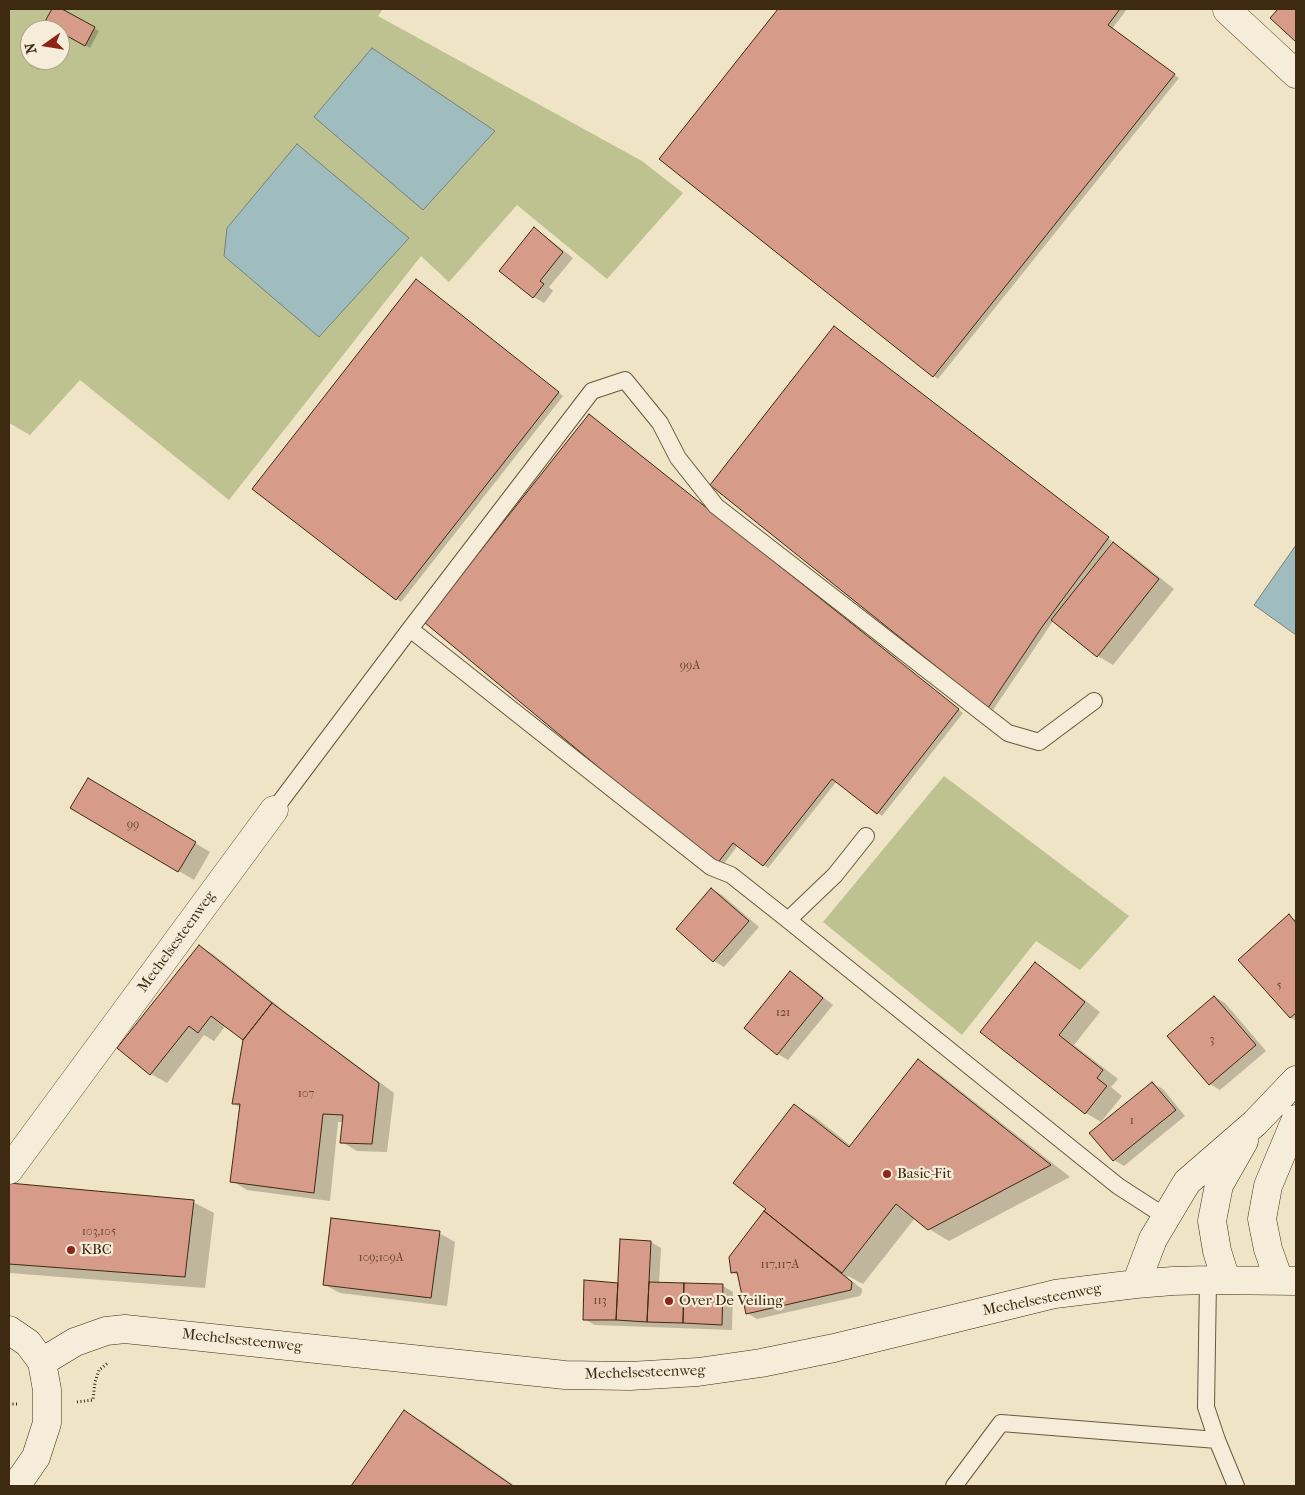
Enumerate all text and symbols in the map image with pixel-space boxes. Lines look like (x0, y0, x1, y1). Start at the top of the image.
north arrow (20, 20, 70, 70)
text: N (21, 41, 40, 55)
house number: 99A (680, 659, 700, 673)
house number: 99 (127, 818, 139, 832)
street label: Mechelsesteenweg (134, 888, 220, 996)
house number: 5 (1276, 979, 1282, 993)
house number: 121 (776, 1006, 790, 1020)
house number: 3 (1210, 1033, 1214, 1047)
house number: 107 (298, 1087, 314, 1101)
house number: 1 (1130, 1114, 1134, 1128)
place label: Basic-Fit (897, 1165, 952, 1183)
marker: Basic-Fit (881, 1168, 893, 1180)
house number: 103,105 (82, 1225, 116, 1239)
place label: KBC (81, 1241, 112, 1259)
marker: KBC (65, 1244, 77, 1256)
house number: 109;109A (358, 1251, 404, 1265)
house number: 117,117A (761, 1258, 799, 1272)
street label: Mechelsesteenweg (981, 1280, 1103, 1320)
place label: Over De Veiling (679, 1292, 783, 1310)
house number: 113 (593, 1294, 607, 1308)
marker: Over De Veiling (663, 1295, 675, 1307)
street label: Mechelsesteenweg (181, 1326, 303, 1356)
street label: Mechelsesteenweg (584, 1362, 706, 1384)

